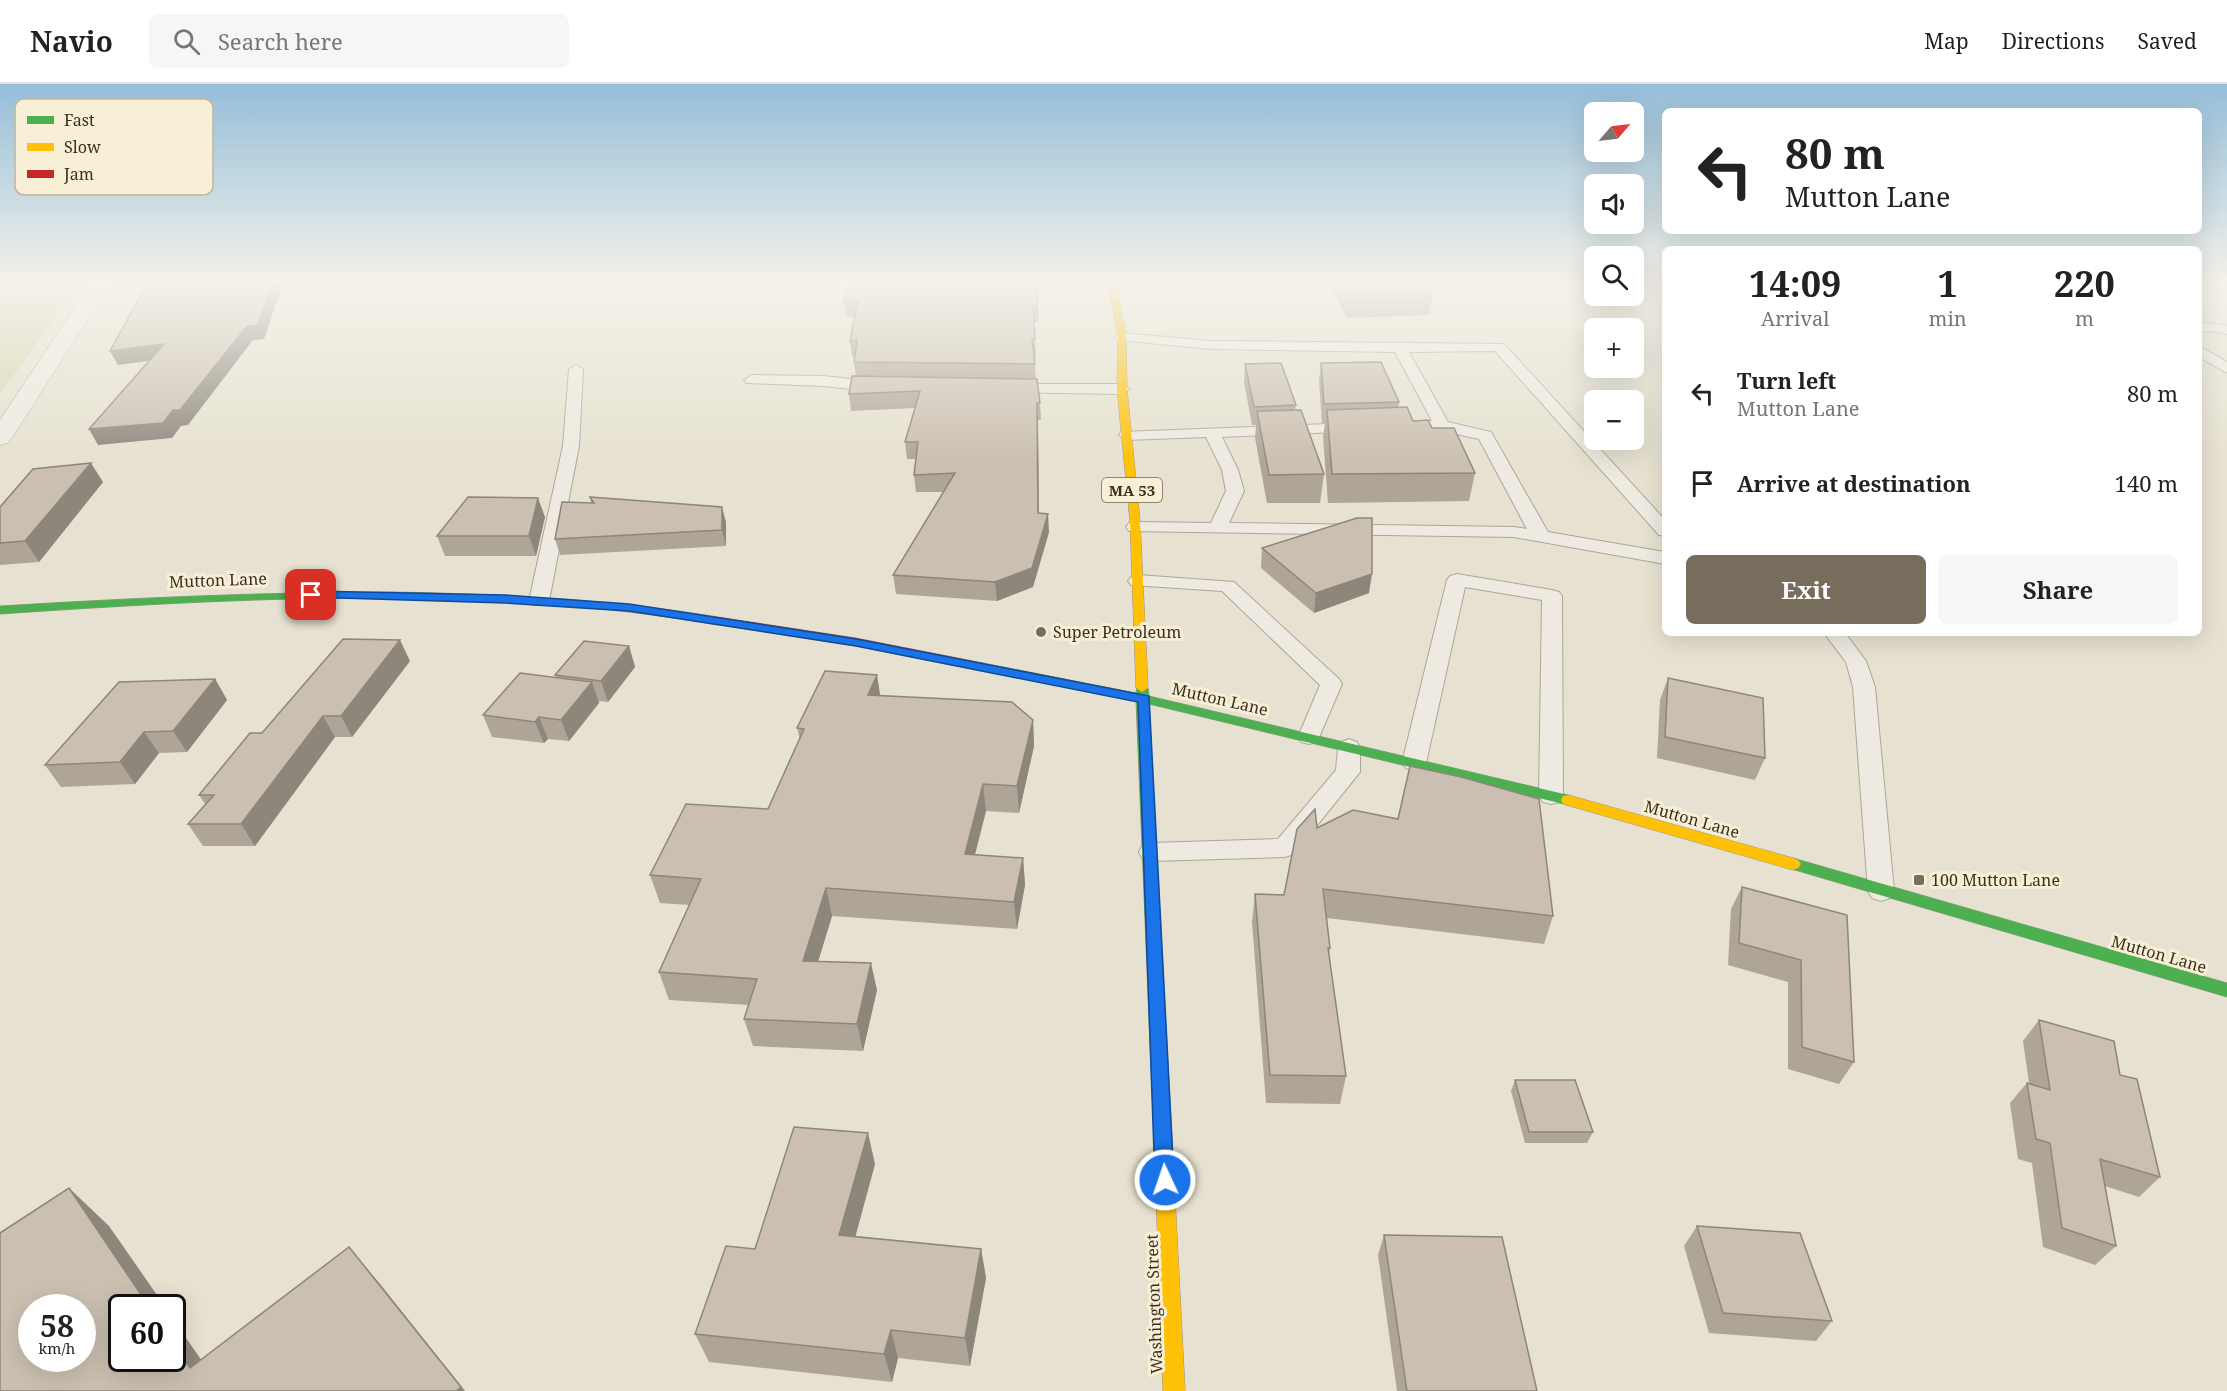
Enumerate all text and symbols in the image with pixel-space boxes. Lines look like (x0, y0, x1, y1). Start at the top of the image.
search box (149, 14, 569, 68)
text: Navio (30, 22, 113, 60)
icon: search (170, 25, 203, 58)
text: Search here (218, 26, 343, 56)
text: Map (1924, 27, 1969, 55)
text: Directions (2002, 27, 2104, 55)
text: Saved (2137, 27, 2197, 55)
legend (15, 99, 213, 195)
north arrow (1584, 102, 1644, 162)
map controls (1584, 102, 1644, 450)
text: Fast (64, 109, 95, 131)
text: 80 m (1785, 124, 1885, 181)
icon: left (1686, 132, 1764, 210)
text: Slow (64, 136, 101, 158)
text: Jam (63, 163, 94, 185)
button: sound (1584, 174, 1644, 234)
text: Mutton Lane (1785, 178, 1950, 215)
button: search (1584, 246, 1644, 306)
text: 14:09 (1749, 259, 1841, 308)
text: 1 (1937, 259, 1958, 308)
text: 220 (2054, 259, 2115, 308)
text: Arrival (1761, 305, 1829, 332)
text: min (1929, 305, 1967, 332)
text: m (2075, 305, 2094, 332)
button: + (1584, 318, 1644, 378)
text: Turn left (1737, 365, 1836, 395)
icon: left (1686, 377, 1719, 410)
text: 80 m (2127, 378, 2178, 408)
button: − (1584, 390, 1644, 450)
text: Mutton Lane (1737, 395, 1860, 422)
icon: arrive (1686, 467, 1719, 500)
text: Arrive at destination (1737, 468, 1971, 498)
text: 140 m (2115, 468, 2178, 498)
road number: MA 53 (1102, 478, 1162, 502)
button: Exit (1686, 555, 1926, 624)
button: Share (1938, 555, 2178, 624)
street label: Mutton Lane (169, 567, 267, 593)
pin (285, 569, 336, 620)
icon: arrive (294, 578, 327, 611)
place label: Super Petroleum (1053, 621, 1181, 643)
marker: Super Petroleum (1034, 625, 1048, 639)
street label: Mutton Lane (1170, 677, 1270, 721)
street label: Mutton Lane (1642, 795, 1742, 843)
place label: 100 Mutton Lane (1931, 869, 2060, 891)
marker: 100 Mutton Lane (1912, 873, 1926, 887)
street label: Mutton Lane (2109, 930, 2209, 978)
position arrow (1133, 1148, 1197, 1212)
street label: Washington Street (1141, 1233, 1167, 1374)
speed limit sign: 60 (108, 1294, 186, 1372)
text: 58 (40, 1305, 74, 1346)
text: km/h (39, 1338, 75, 1358)

